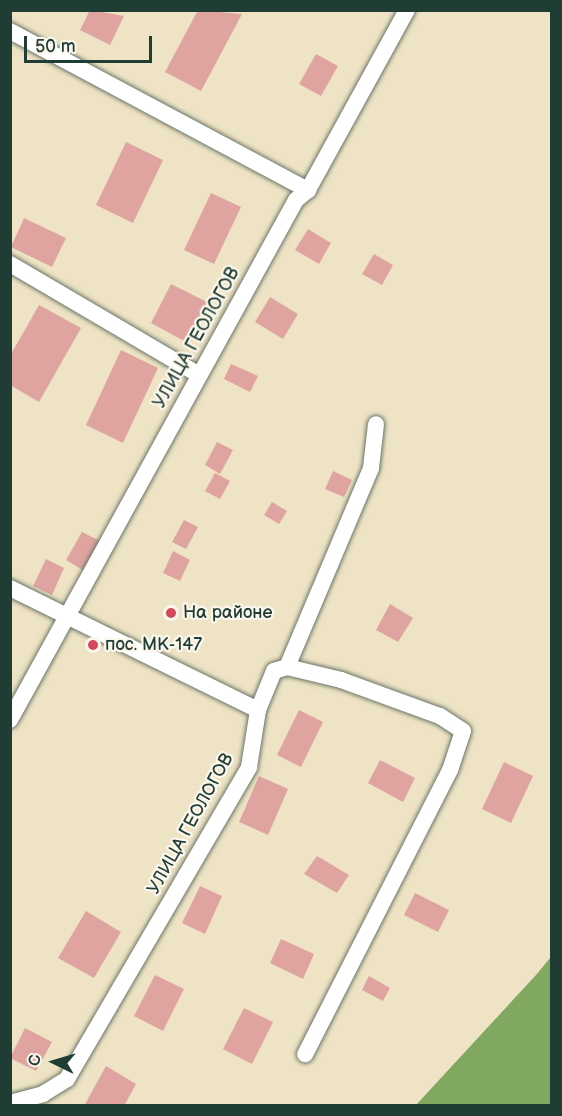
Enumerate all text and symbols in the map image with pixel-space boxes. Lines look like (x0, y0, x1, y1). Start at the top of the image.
scale bar (27, 24, 154, 62)
text: 50 m (35, 36, 76, 57)
street label: УЛИЦА ГЕОЛОГОВ (149, 264, 245, 412)
place label: На районе (183, 602, 273, 624)
marker: На районе (164, 606, 178, 620)
place label: пос. МК-147 (105, 634, 202, 656)
marker: пос. МК-147 (86, 638, 100, 652)
street label: УЛИЦА ГЕОЛОГОВ (143, 750, 239, 898)
north arrow (24, 1032, 84, 1092)
text: С (26, 1054, 46, 1067)

